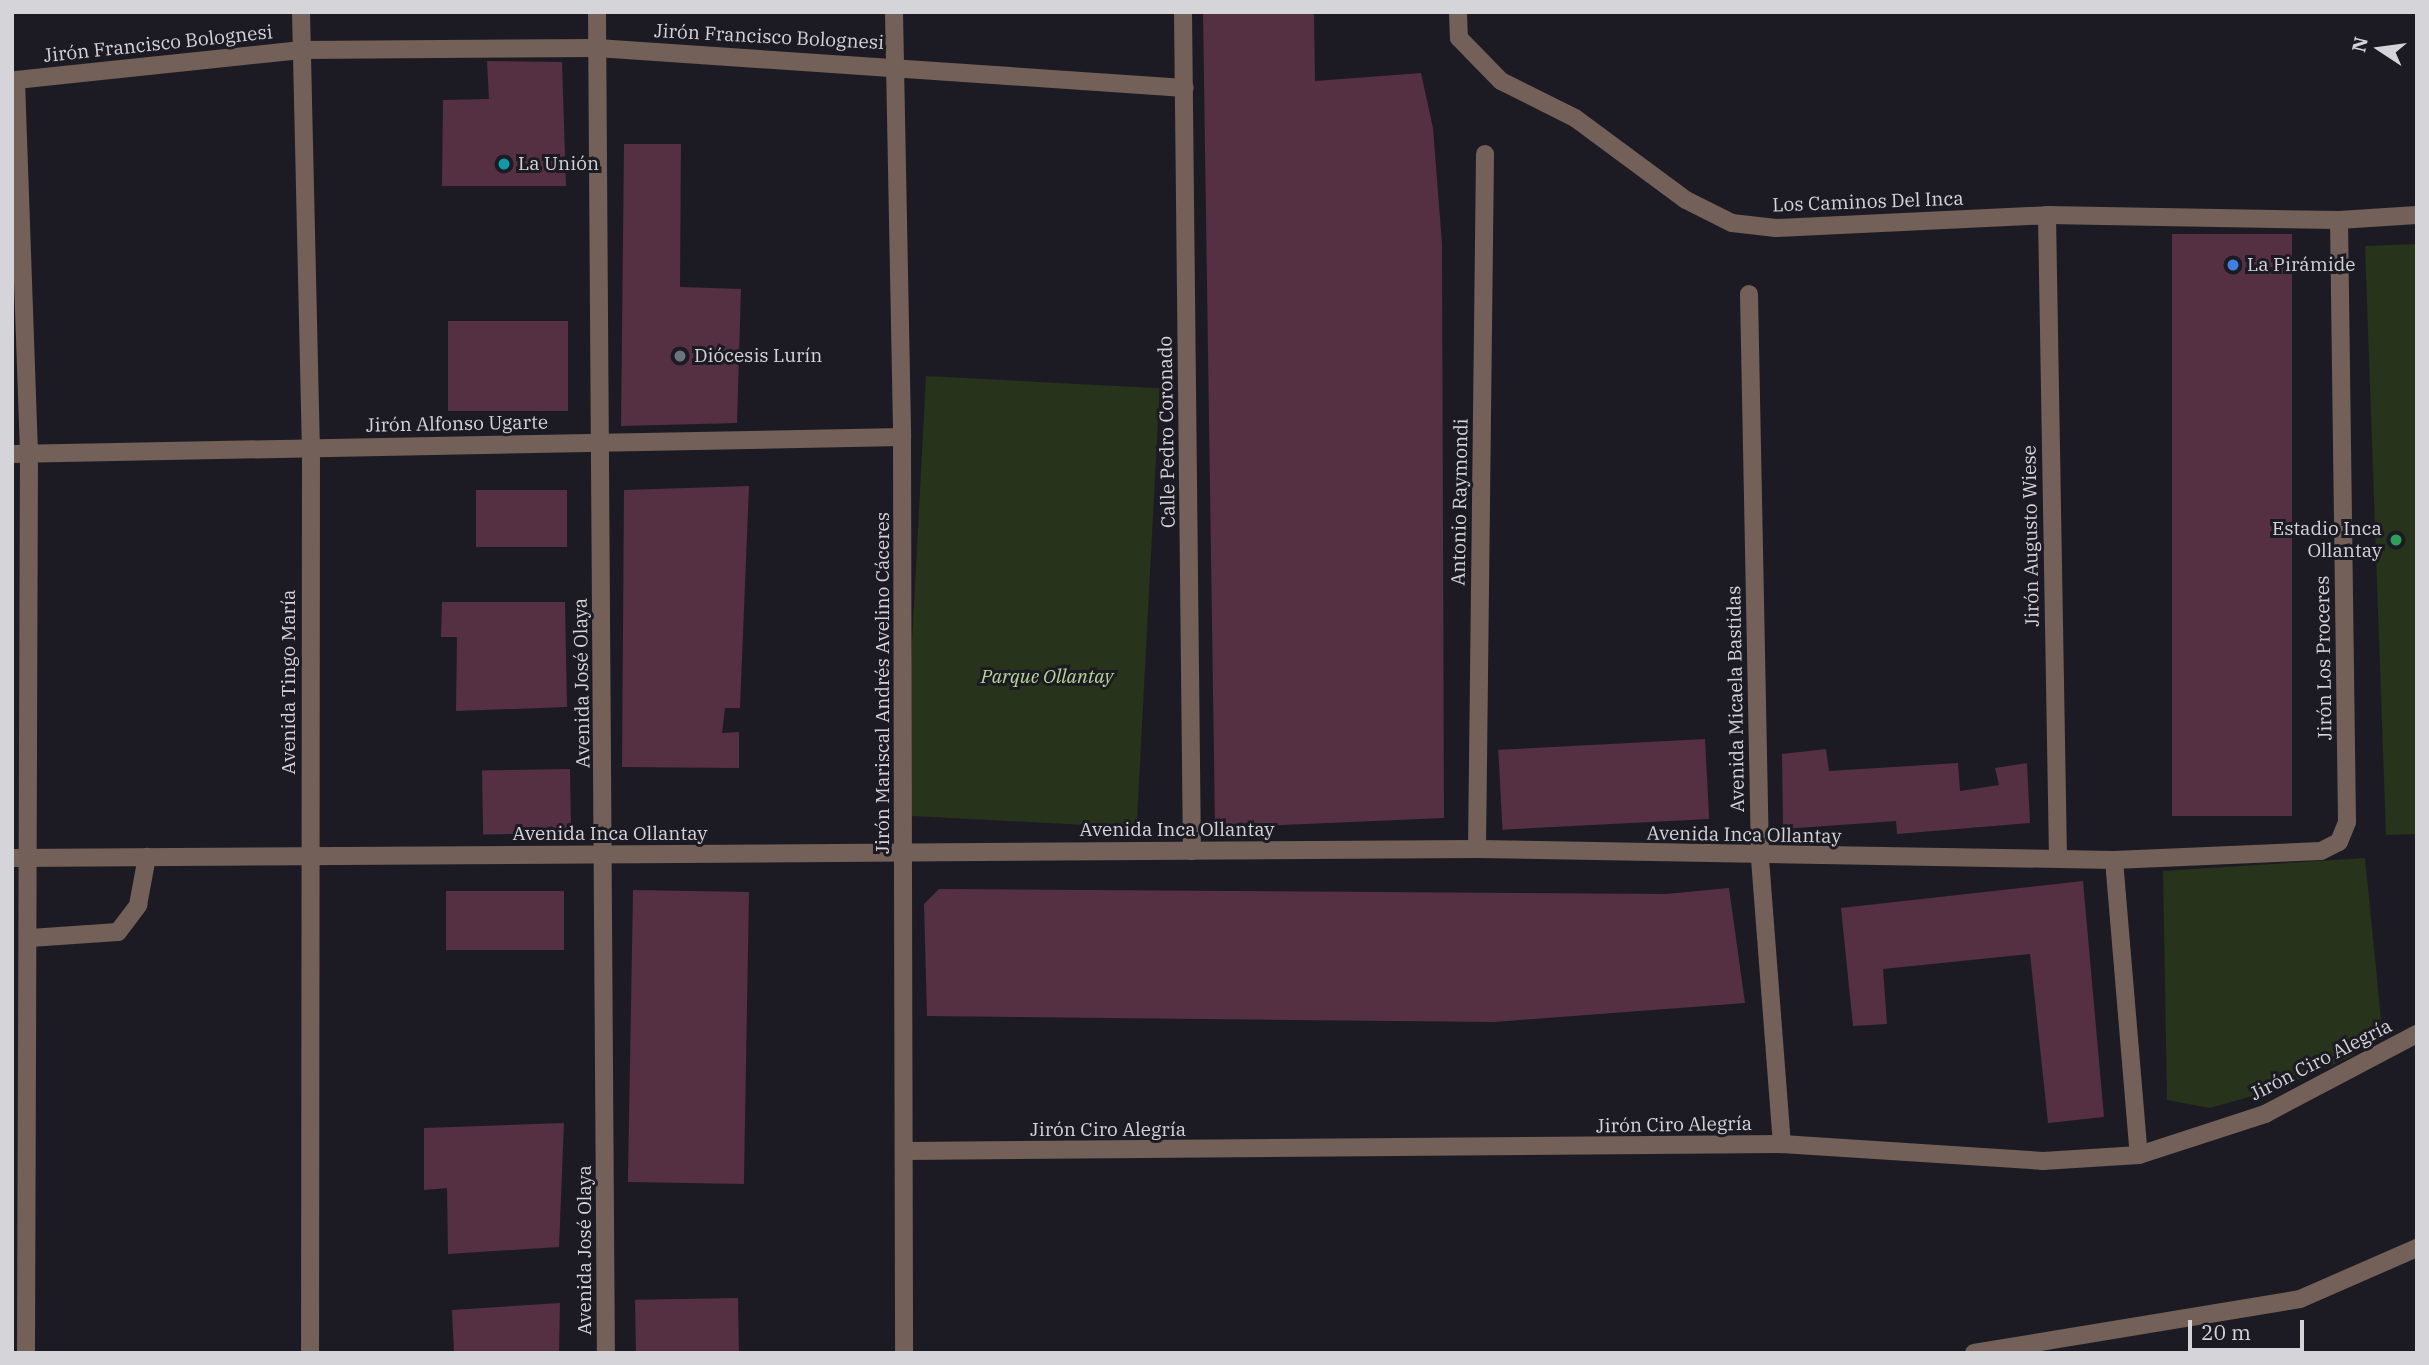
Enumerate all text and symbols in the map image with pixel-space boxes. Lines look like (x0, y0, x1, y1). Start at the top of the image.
north arrow (2345, 14, 2415, 84)
street label: Jirón Francisco Bolognesi (653, 20, 885, 54)
street label: Jirón Francisco Bolognesi (42, 21, 274, 67)
text: N (2346, 34, 2373, 54)
place label: La Unión (518, 153, 599, 175)
marker: La Unión (496, 156, 512, 172)
street label: Los Caminos Del Inca (1772, 187, 1964, 217)
place label: La Pirámide (2247, 254, 2356, 276)
marker: La Pirámide (2225, 257, 2241, 273)
street label: Calle Pedro Coronado (1154, 336, 1180, 528)
place label: Diócesis Lurín (694, 345, 822, 367)
marker: Diócesis Lurín (672, 348, 688, 364)
street label: Jirón Alfonso Ugarte (366, 411, 548, 437)
street label: Antonio Raymondi (1447, 418, 1473, 586)
street label: Jirón Augusto Wiese (2018, 445, 2044, 627)
street label: Jirón Mariscal Andrés Avelino Cáceres (872, 512, 894, 854)
place label: Estadio Inca Ollantay (2272, 518, 2382, 562)
marker: Estadio Inca Ollantay (2388, 532, 2404, 548)
street label: Jirón Los Proceres (2311, 575, 2337, 741)
street label: Avenida Micaela Bastidas (1723, 586, 1749, 812)
street label: Avenida Tingo María (278, 590, 300, 774)
street label: Avenida José Olaya (569, 598, 595, 768)
park label: Parque Ollantay (981, 666, 1113, 688)
street label: Avenida Inca Ollantay (1080, 819, 1274, 841)
street label: Avenida Inca Ollantay (1646, 822, 1842, 848)
street label: Avenida Inca Ollantay (513, 823, 707, 845)
street label: Jirón Ciro Alegría (2246, 1014, 2396, 1106)
street label: Jirón Ciro Alegría (1596, 1112, 1752, 1138)
street label: Jirón Ciro Alegría (1030, 1119, 1186, 1141)
street label: Avenida José Olaya (574, 1165, 596, 1335)
scale bar (2191, 1306, 2306, 1350)
text: 20 m (2201, 1318, 2251, 1346)

